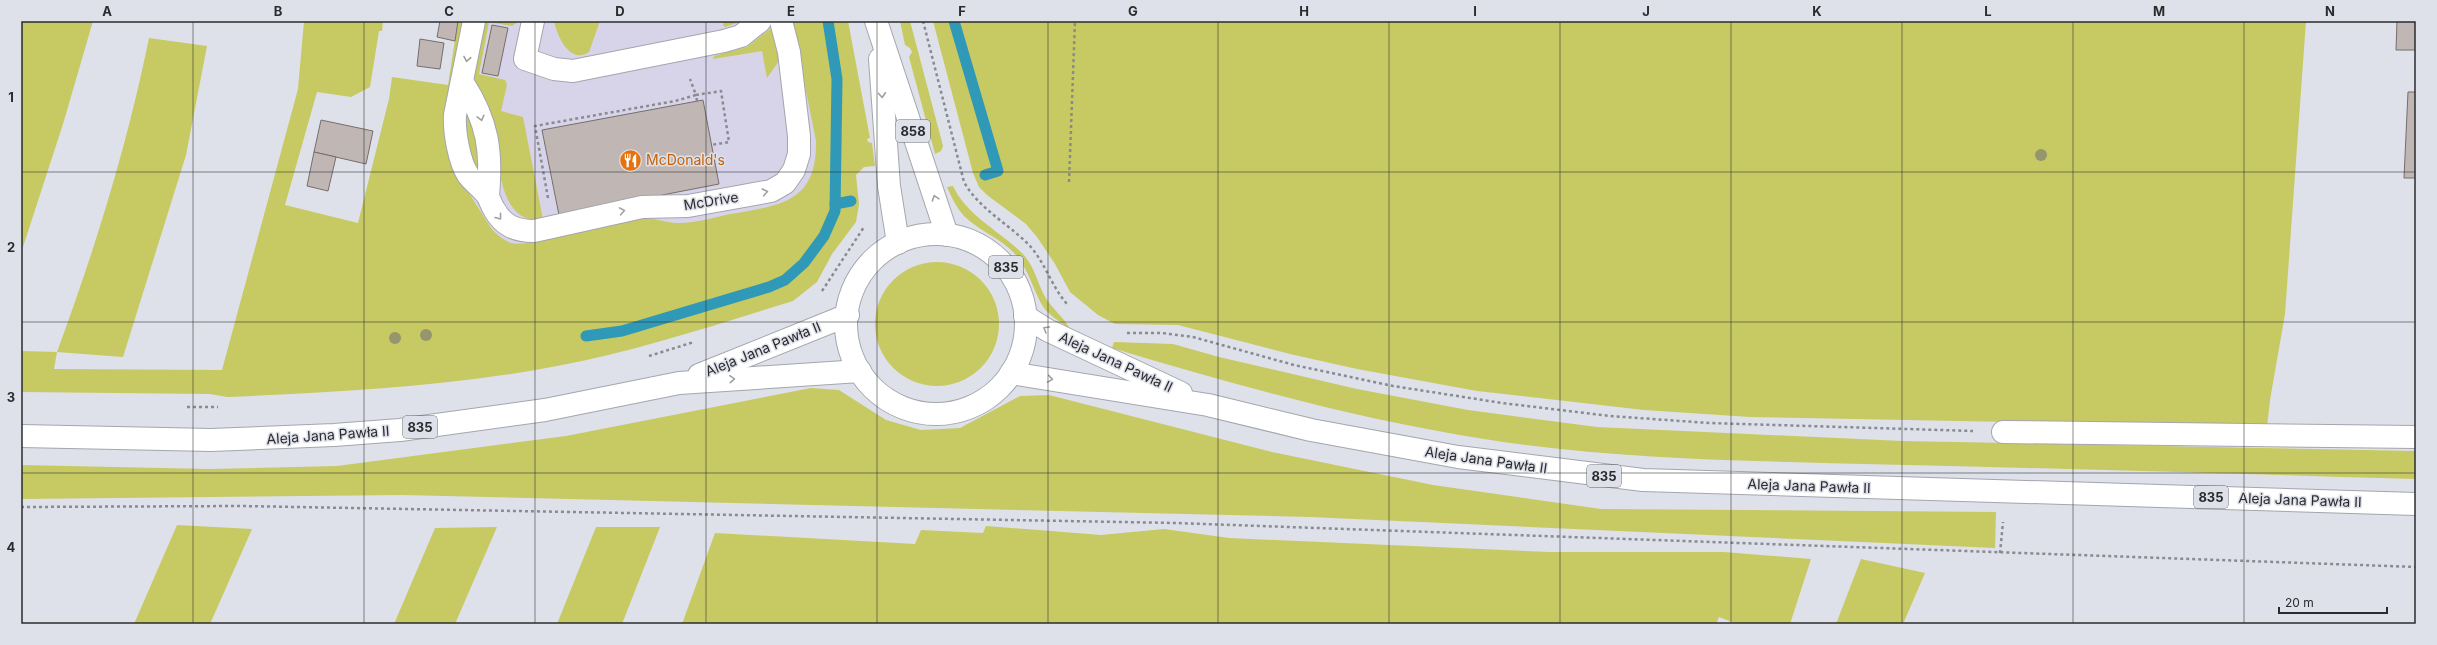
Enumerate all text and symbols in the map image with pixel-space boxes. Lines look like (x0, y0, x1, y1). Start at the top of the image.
text: A (102, 3, 112, 19)
text: B (274, 3, 283, 19)
text: C (444, 3, 454, 19)
text: D (615, 3, 625, 19)
text: E (787, 3, 795, 19)
text: F (958, 3, 966, 19)
text: G (1128, 3, 1138, 19)
text: H (1299, 3, 1309, 19)
text: I (1473, 3, 1477, 19)
text: J (1642, 3, 1650, 19)
text: K (1812, 3, 1822, 19)
text: L (1984, 3, 1992, 19)
text: M (2153, 3, 2165, 19)
text: N (2325, 3, 2335, 19)
one-way arrow (463, 56, 471, 62)
text: 1 (8, 89, 14, 105)
one-way arrow (878, 92, 887, 98)
one-way arrow (477, 114, 485, 121)
road number: 858 (896, 120, 930, 142)
restaurant icon: McDonald's (618, 147, 644, 173)
place label: McDonald's (646, 151, 725, 168)
street label: McDrive (682, 188, 740, 213)
one-way arrow (761, 189, 768, 197)
one-way arrow (931, 194, 940, 201)
one-way arrow (619, 207, 625, 216)
one-way arrow (495, 212, 502, 219)
text: 2 (7, 239, 15, 255)
road number: 835 (989, 256, 1023, 278)
street label: Aleja Jana Pawła II (702, 318, 823, 380)
one-way arrow (1043, 326, 1050, 334)
street label: Aleja Jana Pawła II (1057, 328, 1176, 395)
one-way arrow (729, 375, 735, 384)
one-way arrow (1047, 375, 1053, 383)
text: 3 (7, 389, 15, 405)
road number: 835 (403, 416, 437, 438)
street label: Aleja Jana Pawła II (266, 422, 390, 447)
street label: Aleja Jana Pawła II (1424, 443, 1548, 477)
road number: 835 (1587, 465, 1621, 487)
street label: Aleja Jana Pawła II (1747, 475, 1871, 496)
road number: 835 (2194, 486, 2228, 508)
street label: Aleja Jana Pawła II (2238, 489, 2362, 510)
text: 4 (7, 539, 16, 555)
scale bar (2279, 589, 2387, 615)
text: 20 m (2285, 595, 2314, 610)

